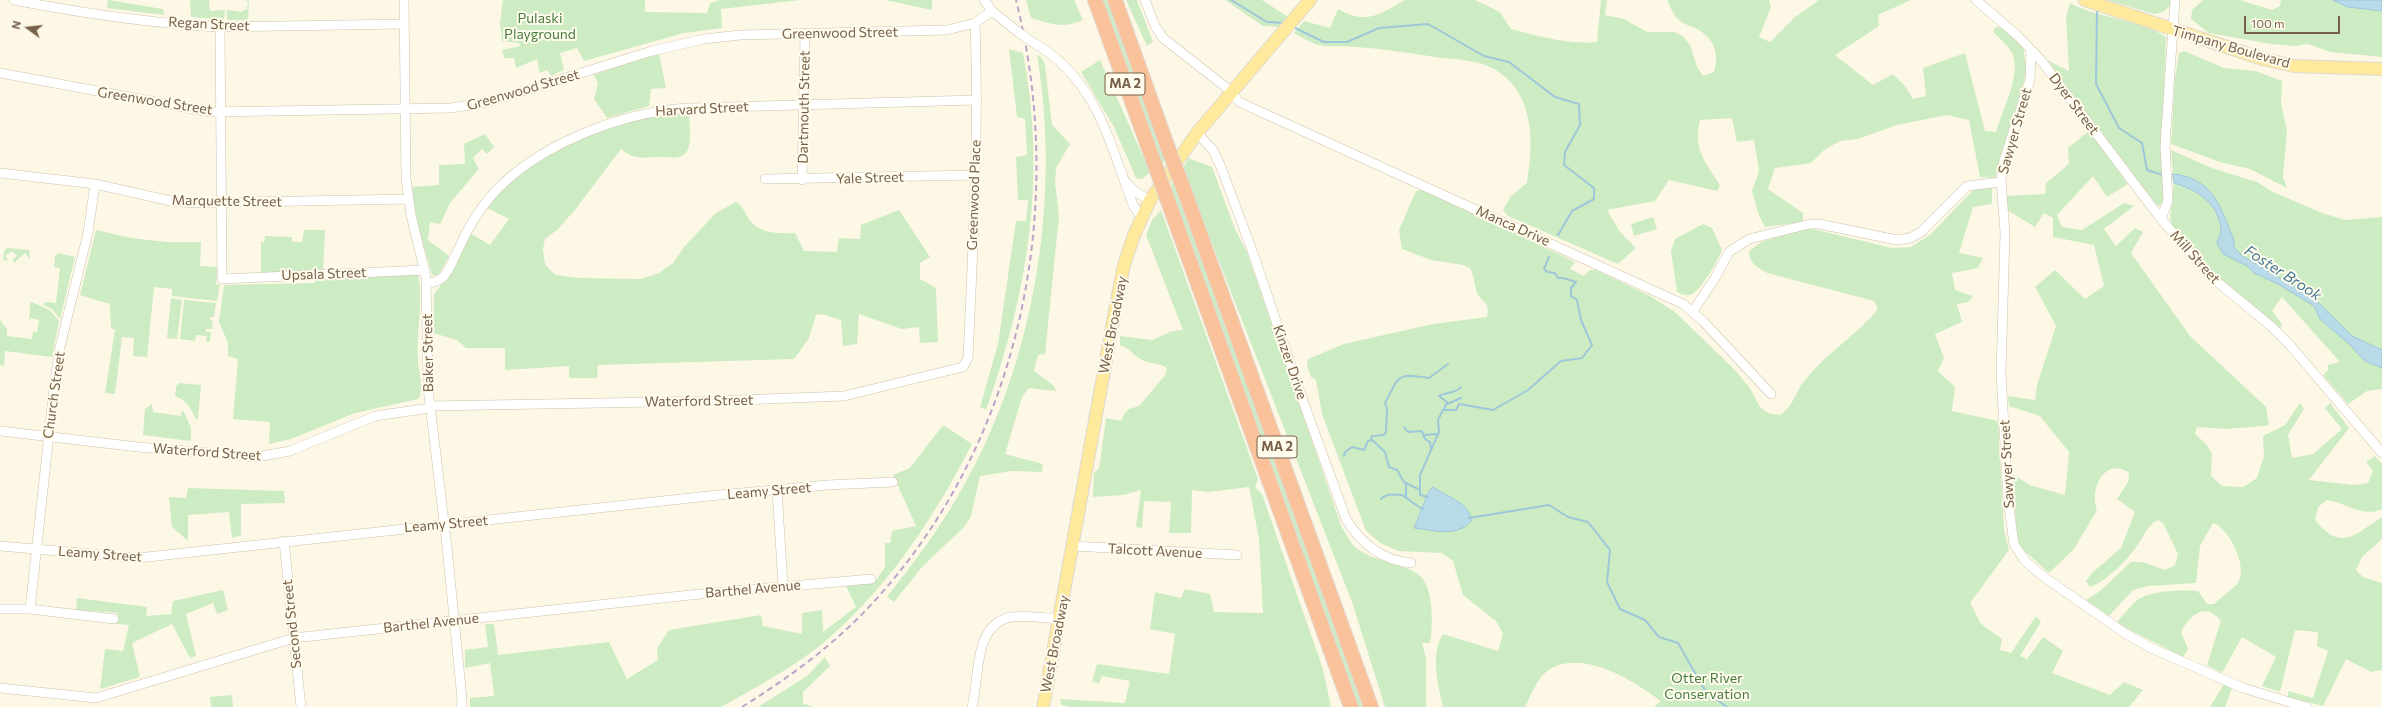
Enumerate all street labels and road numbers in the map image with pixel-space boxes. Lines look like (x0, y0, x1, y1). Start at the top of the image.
street label: Regan Street (168, 13, 250, 35)
street label: Timpany Boulevard (2170, 22, 2292, 72)
street label: Greenwood Street (782, 24, 898, 42)
street label: Dartmouth Street (795, 50, 813, 164)
street label: Greenwood Street (465, 66, 581, 114)
street label: Dyer Street (2045, 70, 2103, 138)
road number: MA 2 (1105, 73, 1145, 95)
street label: Greenwood Street (96, 84, 214, 118)
street label: Sawyer Street (1995, 86, 2035, 176)
street label: Harvard Street (655, 98, 749, 120)
street label: Greenwood Place (964, 139, 984, 251)
street label: Yale Street (836, 168, 904, 188)
street label: Marquette Street (172, 192, 282, 210)
street label: Manca Drive (1473, 202, 1553, 250)
street label: Mill Street (2167, 227, 2223, 287)
street label: Upsala Street (281, 264, 367, 284)
street label: West Broadway (1095, 275, 1131, 375)
street label: Baker Street (419, 313, 437, 393)
street label: Kinzer Drive (1269, 323, 1311, 401)
street label: Church Street (40, 350, 68, 440)
street label: Waterford Street (645, 392, 753, 410)
street label: Sawyer Street (1996, 419, 2018, 509)
road number: MA 2 (1257, 436, 1297, 458)
street label: Waterford Street (152, 440, 262, 464)
street label: Leamy Street (726, 479, 812, 503)
street label: Leamy Street (403, 512, 489, 536)
street label: Talcott Avenue (1107, 540, 1203, 562)
street label: Leamy Street (57, 543, 143, 565)
street label: Barthel Avenue (704, 576, 802, 602)
street label: Second Street (279, 579, 305, 669)
street label: West Broadway (1037, 594, 1073, 694)
street label: Barthel Avenue (382, 610, 480, 636)

